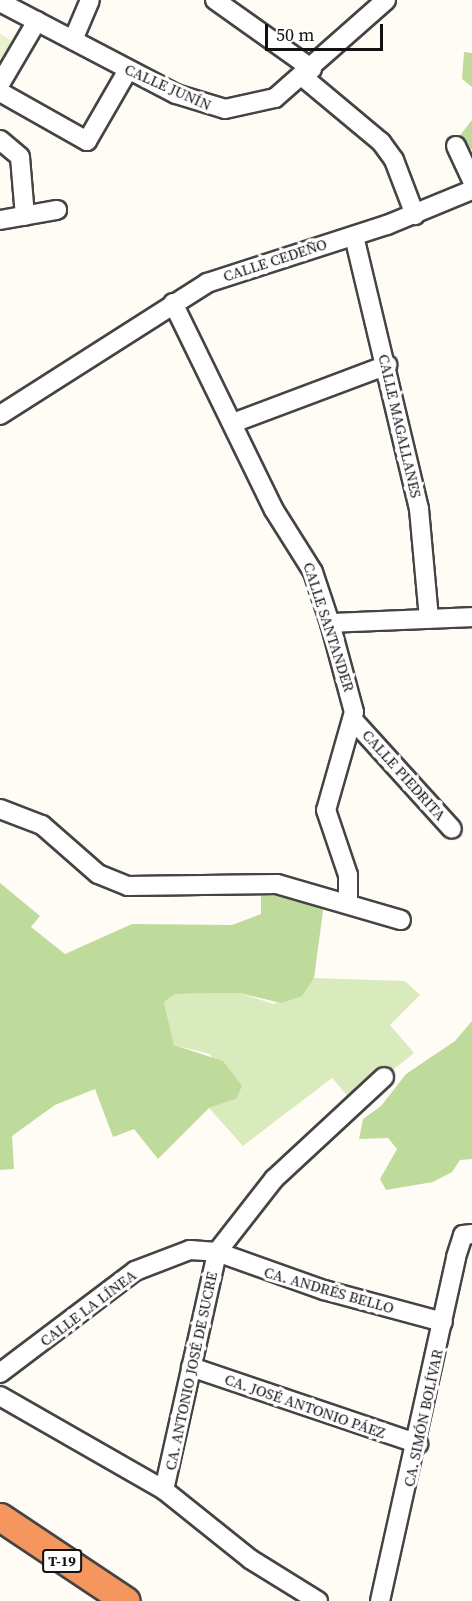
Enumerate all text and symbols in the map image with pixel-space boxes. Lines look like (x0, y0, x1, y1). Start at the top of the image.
scale bar (268, 12, 386, 50)
text: 50 m (276, 22, 314, 47)
street label: CALLE JUNÍN (122, 60, 214, 114)
street label: CALLE CEDEÑO (221, 235, 329, 285)
street label: CALLE MAGALLANES (375, 352, 425, 500)
street label: CALLE SANTANDER (300, 560, 358, 694)
street label: CALLE PIEDRITA (359, 726, 449, 824)
street label: CA. ANDRÉS BELLO (262, 1263, 396, 1317)
street label: CALLE LA LÍNEA (36, 1266, 140, 1350)
street label: CA. ANTONIO JOSÉ DE SUCRE (161, 1270, 221, 1472)
street label: CA. SIMÓN BOLÍVAR (400, 1348, 446, 1488)
street label: CA. JOSÉ ANTONIO PÁEZ (222, 1370, 388, 1442)
road number: T-19 (41, 1550, 83, 1572)

